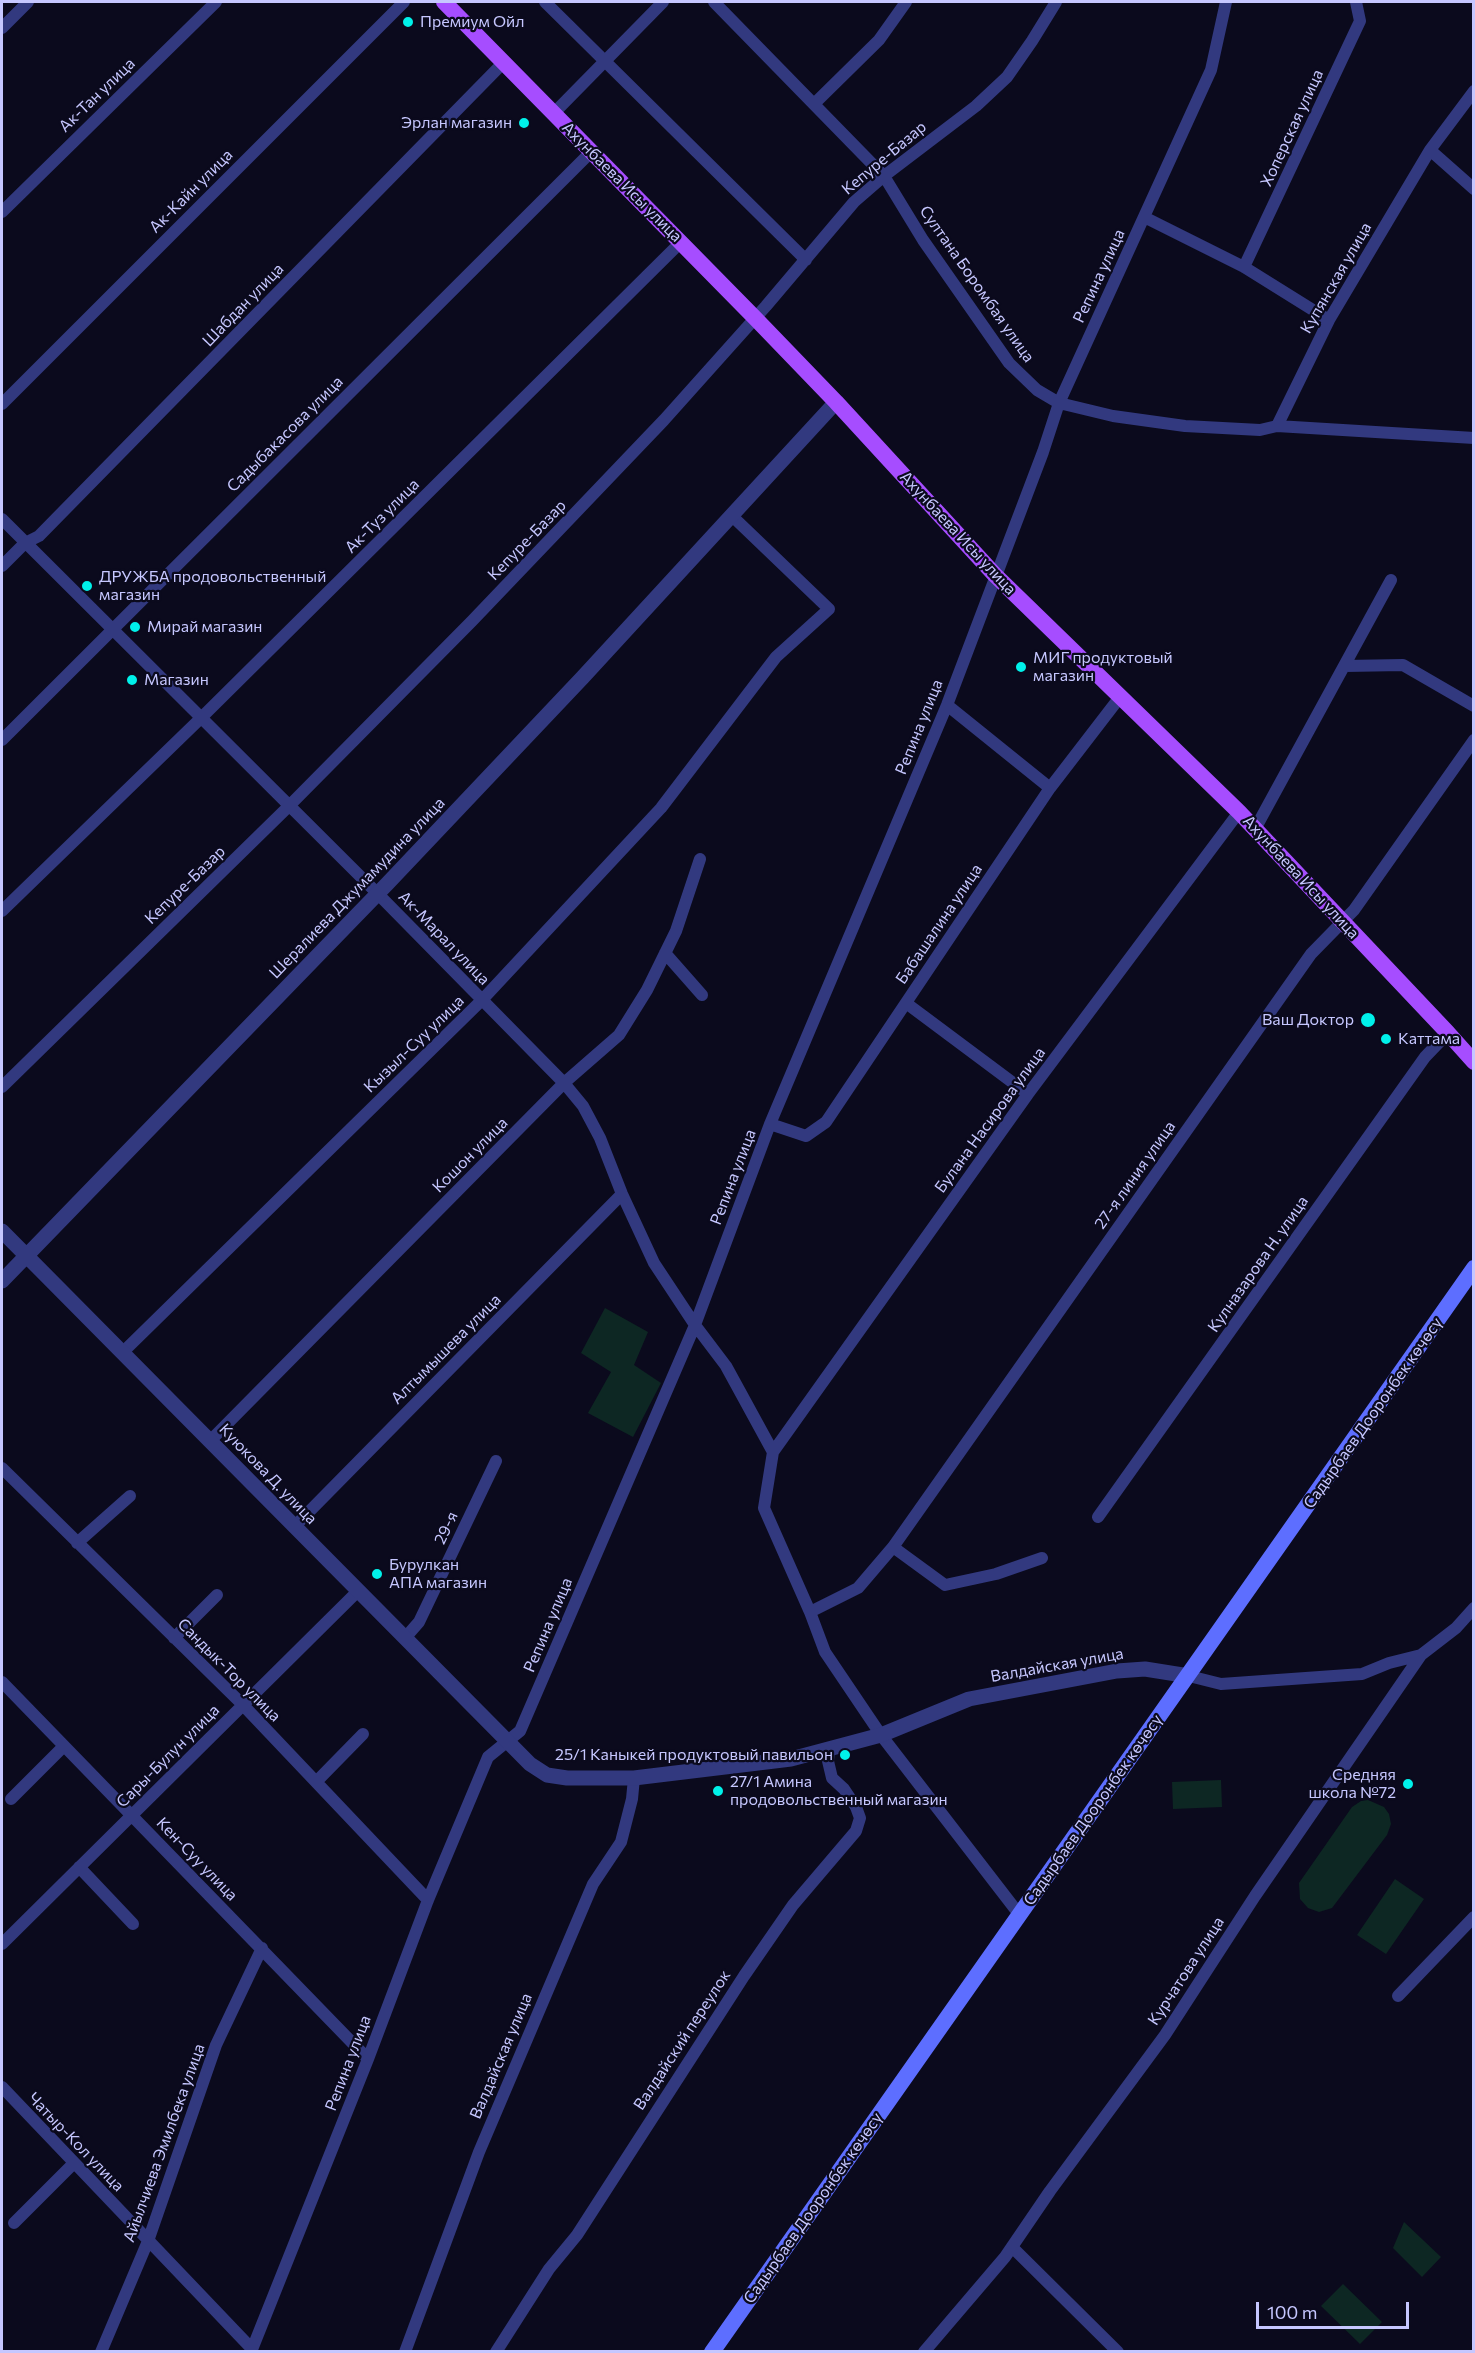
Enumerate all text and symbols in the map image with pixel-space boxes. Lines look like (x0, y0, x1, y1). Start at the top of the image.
place label: Премиум Ойл (420, 12, 524, 32)
marker: Премиум Ойл (401, 15, 415, 29)
street label: Ак-Тан улица (55, 54, 139, 136)
street label: Хоперская улица (1257, 67, 1327, 189)
place label: Эрлан магазин (401, 113, 512, 133)
marker: Эрлан магазин (517, 116, 531, 130)
street label: Кепуре-Базар (838, 117, 930, 199)
street label: Ахунбаева Исы улица (558, 118, 686, 246)
street label: Ак-Кайн улица (145, 145, 237, 237)
street label: Султана Боромбая улица (916, 202, 1038, 366)
street label: Купянская улица (1296, 219, 1376, 337)
street label: Репина улица (1069, 226, 1129, 326)
street label: Шабдан улица (199, 259, 287, 351)
street label: Садыбакасова улица (223, 372, 347, 496)
street label: Ахунбаева Исы улица (896, 467, 1020, 599)
street label: Ак-Туз улица (341, 475, 423, 557)
street label: Кепуре-Базар (484, 496, 570, 584)
place label: ДРУЖБА продовольственный магазин (99, 567, 326, 605)
marker: ДРУЖБА продовольственный магазин (80, 579, 94, 593)
place label: Мирай магазин (147, 617, 262, 637)
marker: Мирай магазин (128, 620, 142, 634)
place label: МИГ продуктовый магазин (1033, 648, 1173, 686)
marker: МИГ продуктовый магазин (1014, 660, 1028, 674)
place label: Магазин (144, 670, 209, 690)
marker: Магазин (125, 673, 139, 687)
street label: Репина улица (891, 677, 947, 777)
street label: Шералиева Джумамудина улица (265, 793, 449, 983)
street label: Ахунбаева Исы улица (1239, 811, 1363, 943)
street label: Кепуре-Базар (141, 842, 229, 928)
street label: Бабашалина улица (892, 860, 986, 988)
street label: Ак-Марал улица (394, 887, 494, 989)
street label: Кызыл-Суу улица (360, 991, 468, 1097)
place label: Ваш Доктор (1262, 1010, 1354, 1030)
marker: Ваш Доктор (1359, 1011, 1377, 1029)
place label: Каттама (1398, 1029, 1460, 1049)
marker: Каттама (1379, 1032, 1393, 1046)
street label: Булана Насирова улица (931, 1043, 1049, 1197)
street label: Кошон улица (428, 1113, 512, 1197)
street label: 27-я линия улица (1091, 1117, 1179, 1233)
street label: Репина улица (706, 1127, 760, 1227)
street label: Кулназарова Н. улица (1204, 1192, 1312, 1336)
street label: Алтымышева улица (387, 1290, 505, 1408)
street label: Садырбаев Дооронбек көчөсү (1299, 1314, 1447, 1512)
street label: Куюкова Д. улица (215, 1420, 321, 1528)
street label: 29-я (430, 1509, 462, 1547)
place label: Бурулкан АПА магазин (389, 1555, 487, 1593)
marker: Бурулкан АПА магазин (370, 1567, 384, 1581)
street label: Репина улица (519, 1575, 577, 1675)
street label: Сандык-Тор улица (173, 1614, 285, 1726)
street label: Валдайская улица (989, 1644, 1125, 1686)
street label: Сары-Булун улица (112, 1700, 224, 1812)
street label: Садырбаев Дооронбек көчөсү (1019, 1711, 1167, 1909)
place label: 25/1 Каныкей продуктовый павильон (555, 1745, 833, 1765)
marker: 25/1 Каныкей продуктовый павильон (838, 1748, 852, 1762)
place label: Средняя школа №72 (1308, 1765, 1396, 1803)
place label: 27/1 Амина продовольственный магазин (730, 1772, 948, 1810)
marker: Средняя школа №72 (1401, 1777, 1415, 1791)
marker: 27/1 Амина продовольственный магазин (711, 1784, 725, 1798)
street label: Кен-Суу улица (152, 1813, 242, 1905)
street label: Курчатова улица (1144, 1913, 1228, 2029)
street label: Валдайский переулок (630, 1966, 734, 2114)
street label: Валдайская улица (466, 1990, 536, 2122)
street label: Репина улица (321, 2013, 375, 2113)
street label: Айылчиева Эмилбека улица (119, 2041, 209, 2245)
street label: Чатыр-Кол улица (24, 2089, 128, 2195)
street label: Садырбаев Дооронбек көчөсү (739, 2109, 887, 2307)
scale bar (1259, 2290, 1412, 2328)
text: 100 m (1267, 2301, 1317, 2323)

